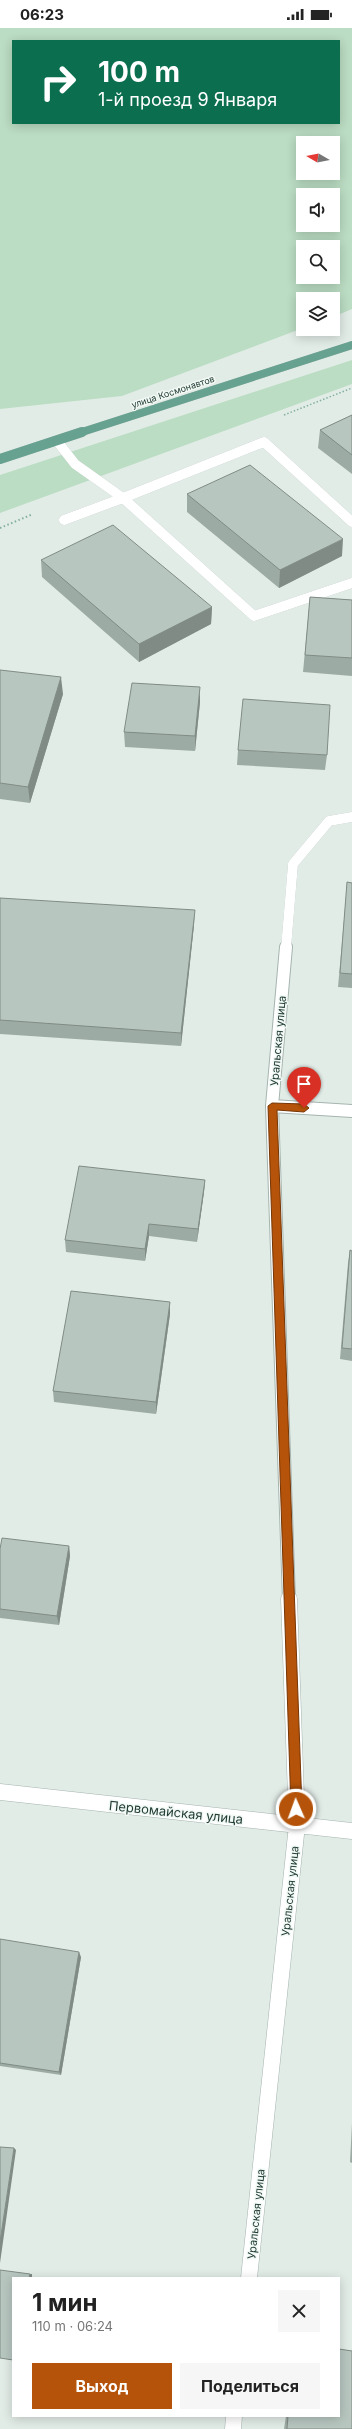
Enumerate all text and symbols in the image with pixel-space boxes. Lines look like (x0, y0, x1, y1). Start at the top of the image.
text: 06:23 (20, 5, 64, 24)
text: 100 m (98, 55, 180, 89)
icon: right (32, 56, 84, 108)
text: 1-й проезд 9 Января (98, 89, 277, 110)
north arrow (296, 136, 340, 180)
map controls (296, 136, 340, 336)
button: sound (296, 188, 340, 232)
button: search (296, 240, 340, 284)
button: layers (296, 292, 340, 336)
street label: улица Космонавтов (130, 373, 216, 410)
street label: Уральская улица (267, 995, 289, 1087)
pin (287, 1067, 321, 1108)
icon: arrive (293, 1073, 315, 1095)
position arrow (275, 1788, 317, 1830)
street label: Первомайская улица (108, 1797, 244, 1827)
street label: Уральская улица (278, 1845, 302, 1937)
street label: Уральская улица (244, 2168, 268, 2260)
text: 1 мин (32, 2288, 97, 2317)
button: close (278, 2290, 320, 2332)
text: 110 m · 06:24 (32, 2318, 113, 2334)
button: Выход (32, 2363, 172, 2409)
button: Поделиться (180, 2363, 320, 2409)

